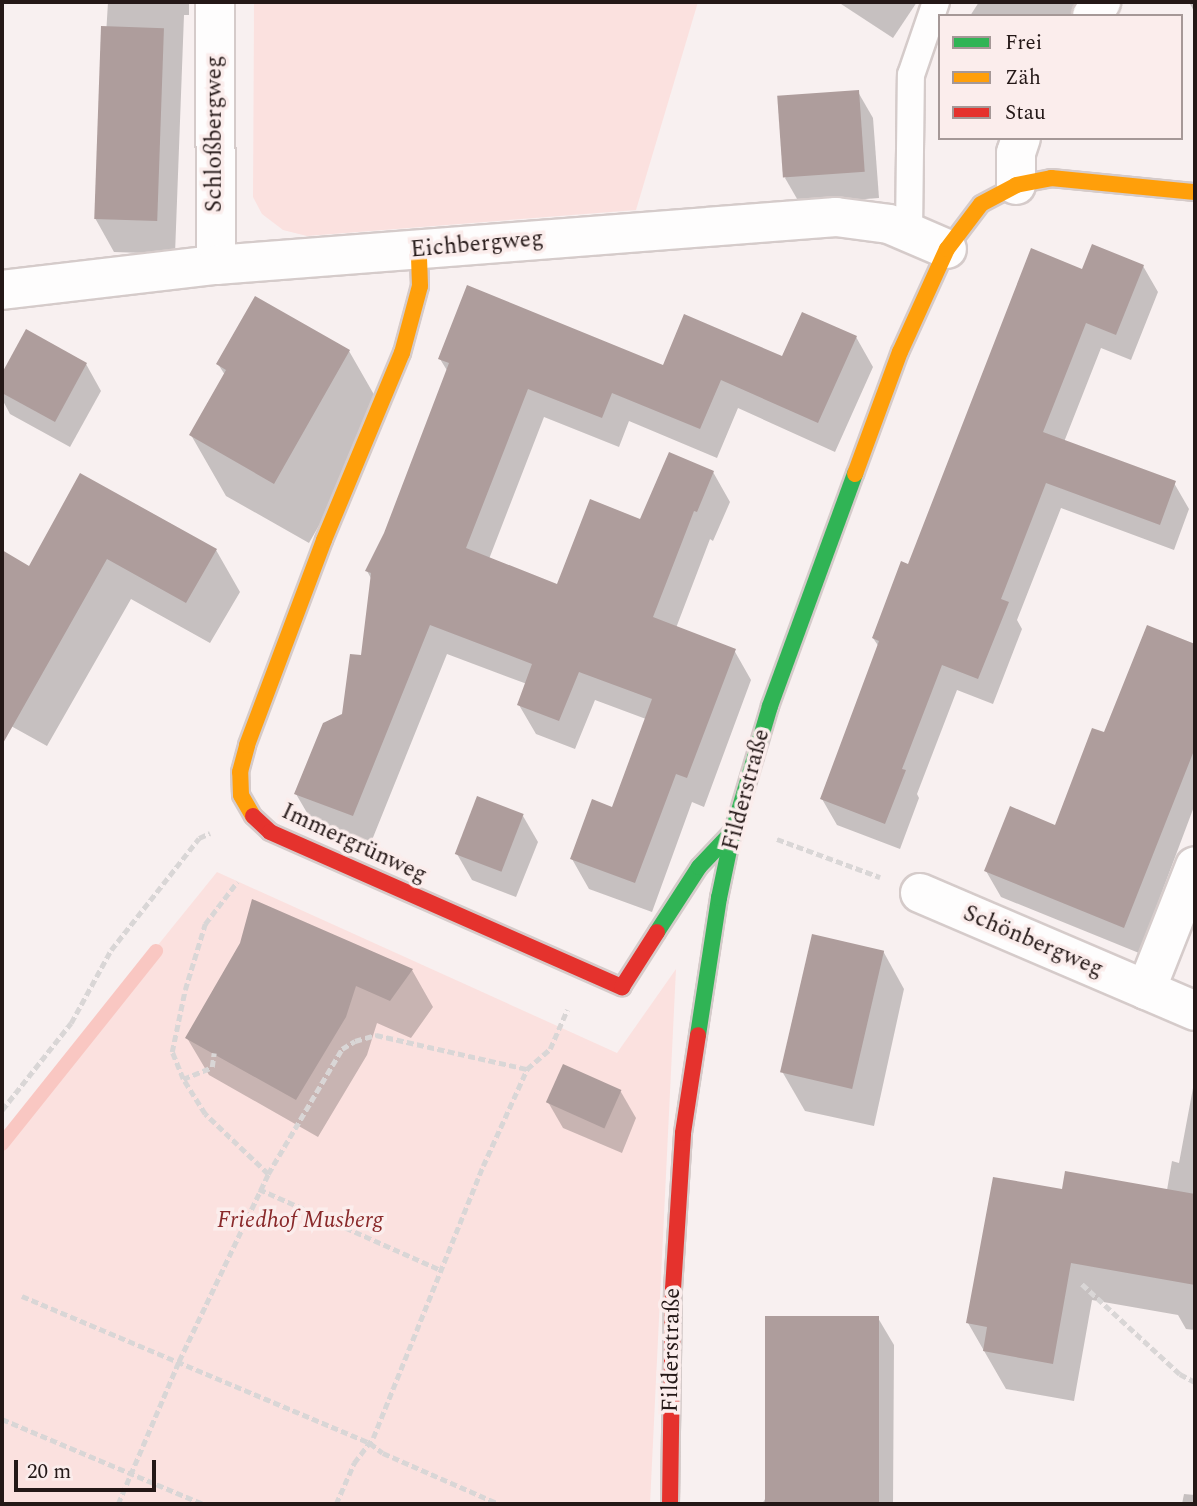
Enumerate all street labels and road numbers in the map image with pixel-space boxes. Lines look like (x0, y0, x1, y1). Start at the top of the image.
street label: Schloßbergweg (201, 56, 229, 212)
street label: Eichbergweg (409, 225, 545, 265)
street label: Filderstraße (718, 726, 776, 854)
street label: Immergrünweg (277, 798, 431, 890)
street label: Schönbergweg (959, 900, 1107, 984)
street label: Filderstraße (657, 1287, 687, 1413)

